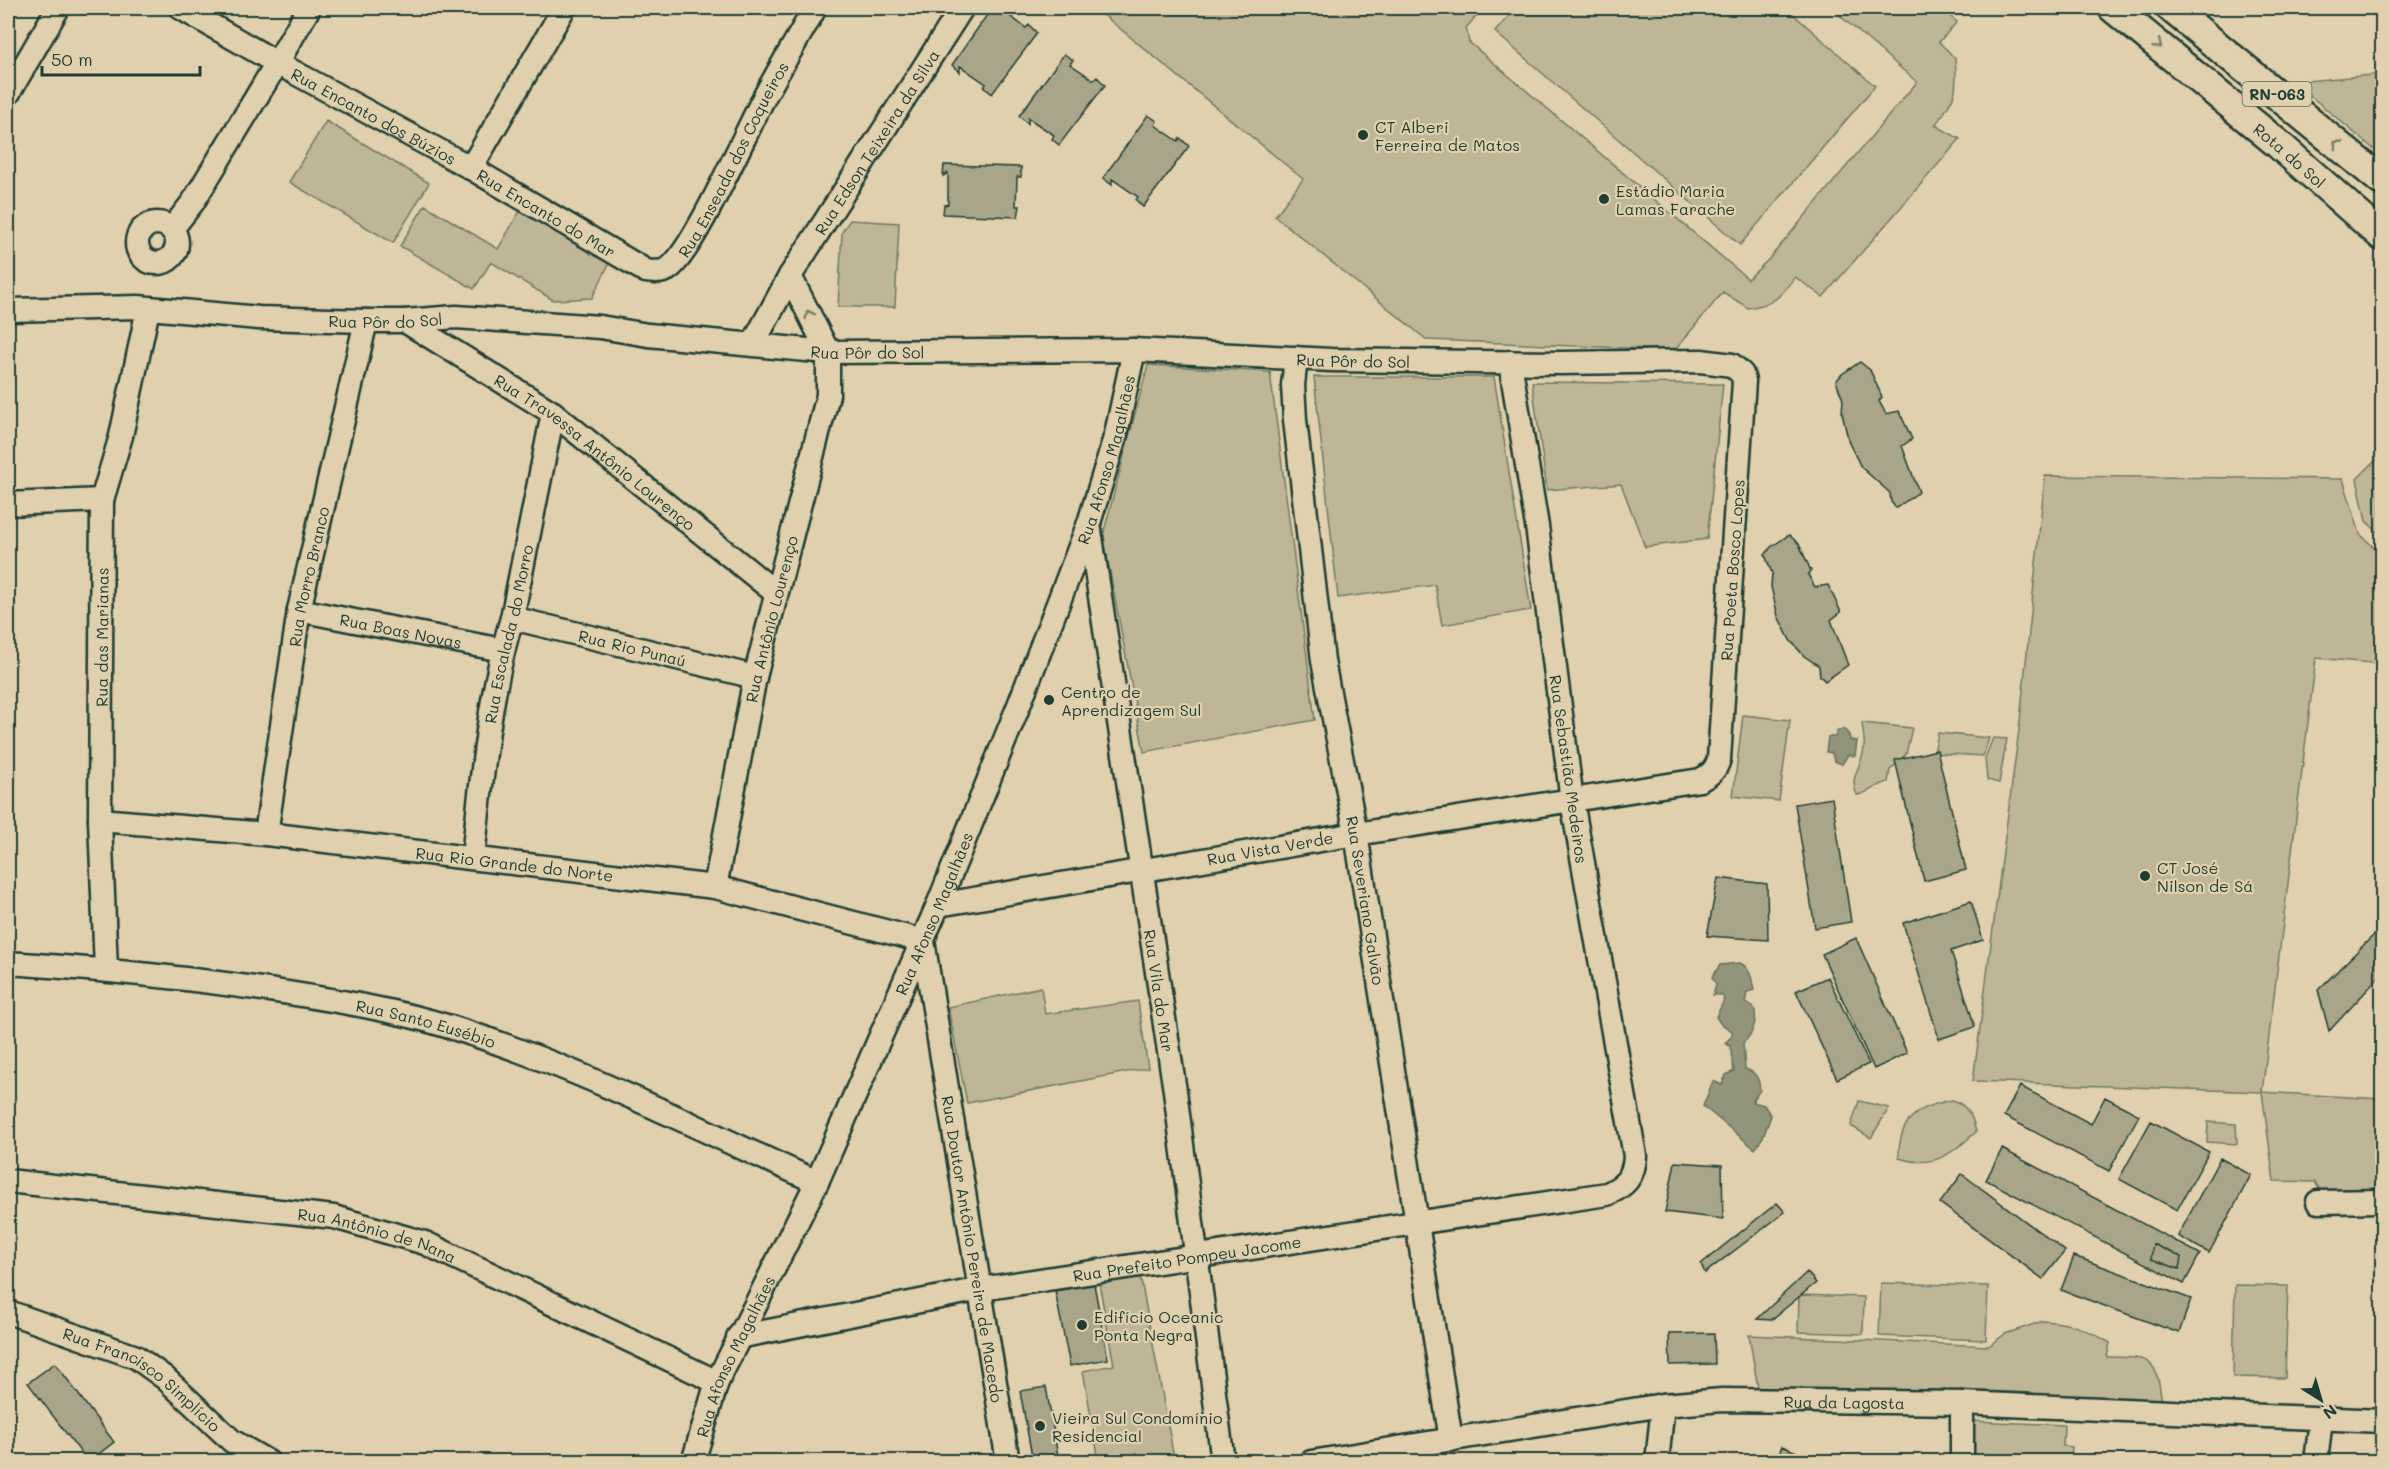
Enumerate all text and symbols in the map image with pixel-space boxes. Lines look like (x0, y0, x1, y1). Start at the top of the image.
one-way arrow (2151, 37, 2162, 48)
scale bar (42, 39, 200, 77)
street label: Rua Edson Teixeira da Silva (809, 45, 943, 238)
text: 50 m (51, 47, 93, 71)
street label: Rua Enseada dos Coqueiros (673, 58, 793, 261)
street label: Rua Encanto dos Búzios (288, 62, 460, 169)
road number: RN-063 (2242, 82, 2312, 106)
place label: CT Alberi Ferreira de Matos (1375, 116, 1520, 155)
street label: Rota do Sol (2249, 118, 2331, 192)
marker: CT Alberi Ferreira de Matos (1356, 128, 1370, 142)
one-way arrow (2333, 140, 2344, 151)
street label: Rua Encanto do Mar (473, 163, 620, 262)
place label: Estádio Maria Lamas Farache (1616, 180, 1735, 219)
marker: Estádio Maria Lamas Farache (1597, 192, 1611, 206)
street label: Rua Pôr do Sol (328, 308, 443, 332)
one-way arrow (805, 310, 816, 320)
street label: Rua Pôr do Sol (810, 340, 924, 363)
street label: Rua Pôr do Sol (1296, 348, 1410, 372)
street label: Rua Travessa Antônio Lourenço (491, 369, 700, 535)
street label: Rua Afonso Magalhães (1071, 373, 1139, 547)
street label: Rua Poeta Bosco Lopes (1715, 478, 1749, 662)
street label: Rua Morro Branco (283, 504, 333, 648)
street label: Rua Antônio Lourenço (740, 533, 802, 704)
street label: Rua Escalada do Morro (479, 543, 537, 725)
street label: Rua das Marianas (90, 567, 112, 707)
street label: Rua Boas Novas (338, 608, 464, 652)
street label: Rua Rio Punaú (577, 624, 688, 670)
street label: Rua Sebastião Medeiros (1545, 673, 1593, 865)
place label: Centro de Aprendizagem Sul (1061, 681, 1201, 720)
marker: Centro de Aprendizagem Sul (1042, 693, 1056, 707)
street label: Rua Severiano Galvão (1342, 814, 1390, 986)
street label: Rua Vista Verde (1205, 827, 1335, 869)
street label: Rua Afonso Magalhães (890, 829, 977, 998)
street label: Rua Rio Grande do Norte (415, 841, 615, 885)
place label: CT José Nilson de Sá (2157, 857, 2253, 896)
marker: CT José Nilson de Sá (2138, 869, 2152, 883)
street label: Rua Vila do Mar (1140, 928, 1179, 1054)
street label: Rua Santo Eusébio (354, 994, 499, 1052)
street label: Rua Doutor Antônio Pereira de Macedo (938, 1094, 1009, 1404)
street label: Rua Antônio de Nana (297, 1203, 460, 1267)
street label: Rua Prefeito Pompeu Jacome (1071, 1230, 1303, 1285)
street label: Rua Afonso Magalhães (691, 1272, 779, 1440)
place label: Edifício Oceanic Ponta Negra (1094, 1306, 1224, 1345)
marker: Edifício Oceanic Ponta Negra (1075, 1318, 1089, 1332)
street label: Rua Francisco Simplício (60, 1322, 226, 1436)
north arrow (2291, 1370, 2351, 1430)
street label: Rua da Lagosta (1783, 1390, 1905, 1413)
text: N (2319, 1400, 2342, 1424)
place label: Vieira Sul Condomínio Residencial (1052, 1407, 1222, 1446)
marker: Vieira Sul Condomínio Residencial (1033, 1419, 1047, 1433)

